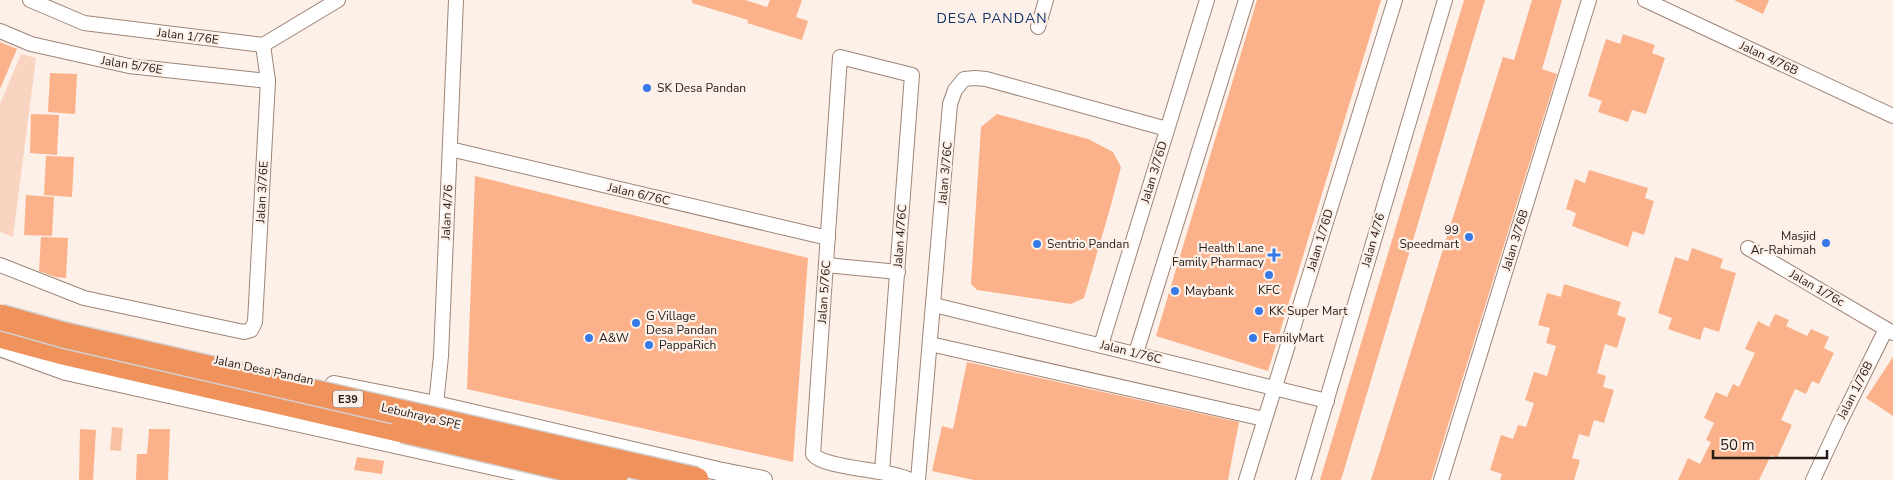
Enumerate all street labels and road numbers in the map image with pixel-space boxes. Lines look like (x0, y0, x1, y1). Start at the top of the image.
street label: Jalan 1/76E (155, 24, 220, 48)
street label: Jalan 4/76B (1736, 37, 1801, 79)
street label: Jalan 5/76E (99, 52, 164, 78)
street label: Jalan 3/76D (1137, 139, 1171, 206)
street label: Jalan 3/76C (934, 141, 956, 206)
street label: Jalan 3/76E (252, 161, 272, 224)
street label: Jalan 6/76C (605, 179, 672, 209)
street label: Jalan 4/76 (438, 184, 456, 241)
street label: Jalan 4/76C (890, 204, 910, 269)
street label: Jalan 1/76D (1303, 207, 1337, 274)
street label: Jalan 3/76B (1498, 207, 1532, 274)
street label: Jalan 4/76 (1357, 211, 1388, 270)
street label: Jalan 5/76C (814, 260, 834, 325)
street label: Jalan 1/76c (1786, 265, 1848, 310)
street label: Jalan 1/76C (1097, 336, 1164, 367)
street label: Jalan Desa Pandan (212, 351, 315, 388)
street label: Jalan 1/76B (1833, 358, 1876, 423)
road number: E39 (333, 390, 363, 408)
street label: Lebuhraya SPE (380, 399, 462, 433)

